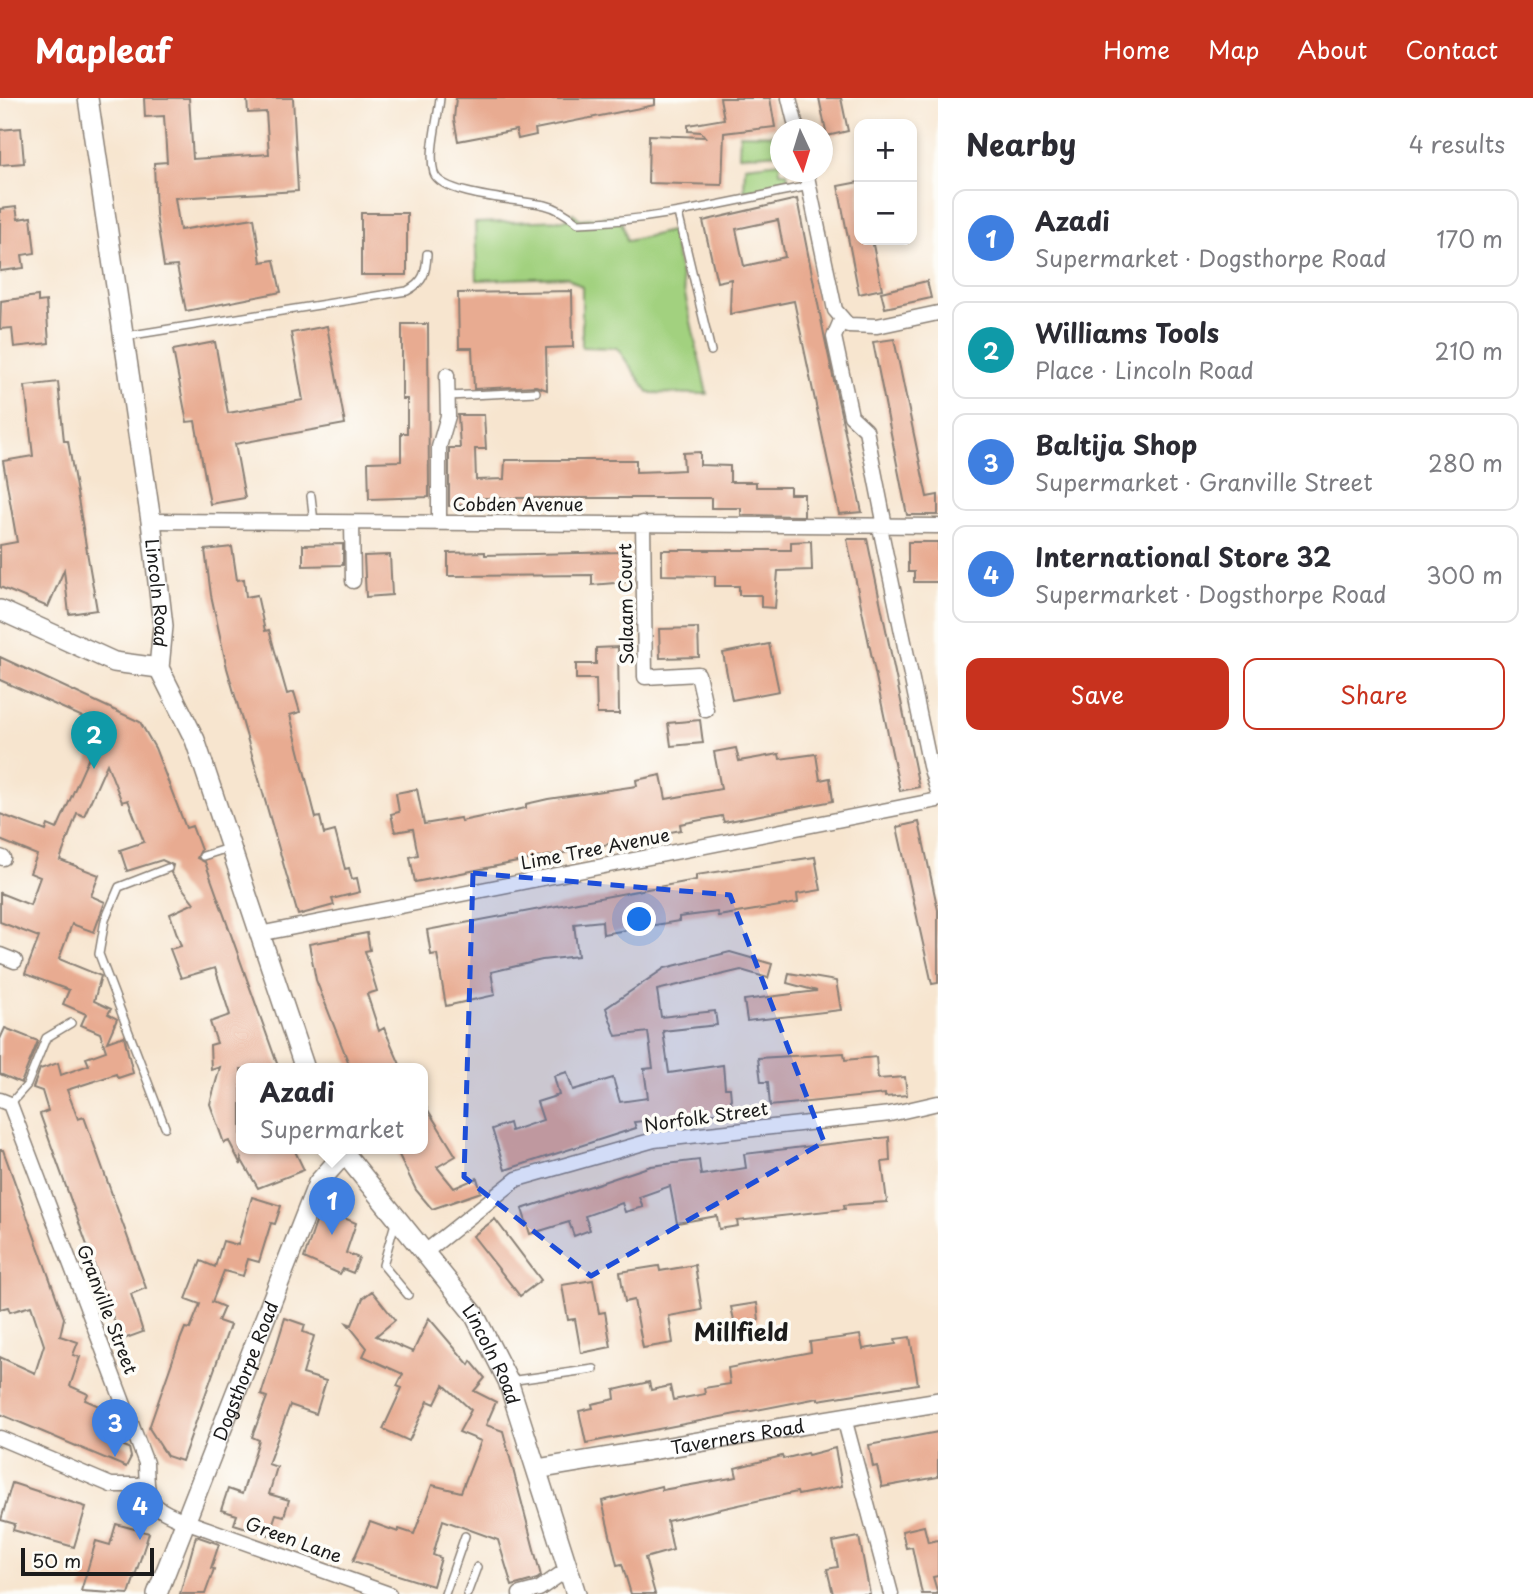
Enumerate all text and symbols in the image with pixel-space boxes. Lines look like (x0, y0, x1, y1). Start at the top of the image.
text: Mapleaf (35, 24, 171, 74)
text: Home (1103, 31, 1170, 67)
text: Map (1208, 31, 1259, 67)
text: About (1297, 31, 1367, 67)
text: Contact (1405, 31, 1498, 67)
north arrow (770, 119, 833, 182)
map controls (854, 119, 917, 245)
button: + (854, 119, 917, 182)
text: Nearby (966, 121, 1076, 166)
text: 4 results (1409, 126, 1505, 161)
button: − (854, 182, 917, 245)
text: Azadi (1035, 201, 1110, 240)
text: 1 (986, 221, 997, 256)
text: 170 m (1436, 221, 1503, 256)
text: Supermarket · Dogsthorpe Road (1035, 240, 1387, 275)
text: Williams Tools (1035, 313, 1219, 352)
text: 2 (983, 333, 999, 368)
text: 210 m (1435, 333, 1503, 368)
text: Place · Lincoln Road (1035, 352, 1254, 387)
text: Baltija Shop (1035, 425, 1197, 464)
text: 3 (983, 445, 999, 480)
text: 280 m (1428, 445, 1503, 480)
text: Supermarket · Granville Street (1035, 464, 1373, 499)
street label: Cobden Avenue (452, 490, 584, 517)
street label: Lincoln Road (140, 537, 176, 648)
text: International Store 32 (1035, 537, 1331, 576)
street label: Salaam Court (610, 543, 640, 665)
text: 4 (983, 557, 999, 592)
text: 300 m (1426, 557, 1503, 592)
text: Supermarket · Dogsthorpe Road (1035, 576, 1387, 611)
button: Save (966, 658, 1229, 730)
button: Share (1243, 658, 1505, 730)
pin: 2 (71, 711, 117, 769)
street label: Lime Tree Avenue (518, 820, 672, 876)
your location (622, 902, 656, 936)
popup (236, 1063, 428, 1154)
text: Azadi (260, 1072, 335, 1111)
street label: Norfolk Street (642, 1094, 770, 1138)
text: Supermarket (260, 1111, 404, 1146)
pin: 1 (309, 1177, 355, 1235)
street label: Granville Street (71, 1240, 145, 1378)
street label: Dogsthorpe Road (205, 1297, 284, 1444)
street label: Lincoln Road (457, 1297, 528, 1408)
district label: Millfield (694, 1313, 788, 1349)
pin: 3 (92, 1399, 138, 1457)
street label: Taverners Road (668, 1411, 806, 1460)
pin: 4 (117, 1482, 163, 1540)
street label: Green Lane (242, 1509, 346, 1569)
scale bar (21, 1545, 154, 1577)
text: 50 m (32, 1546, 81, 1574)

